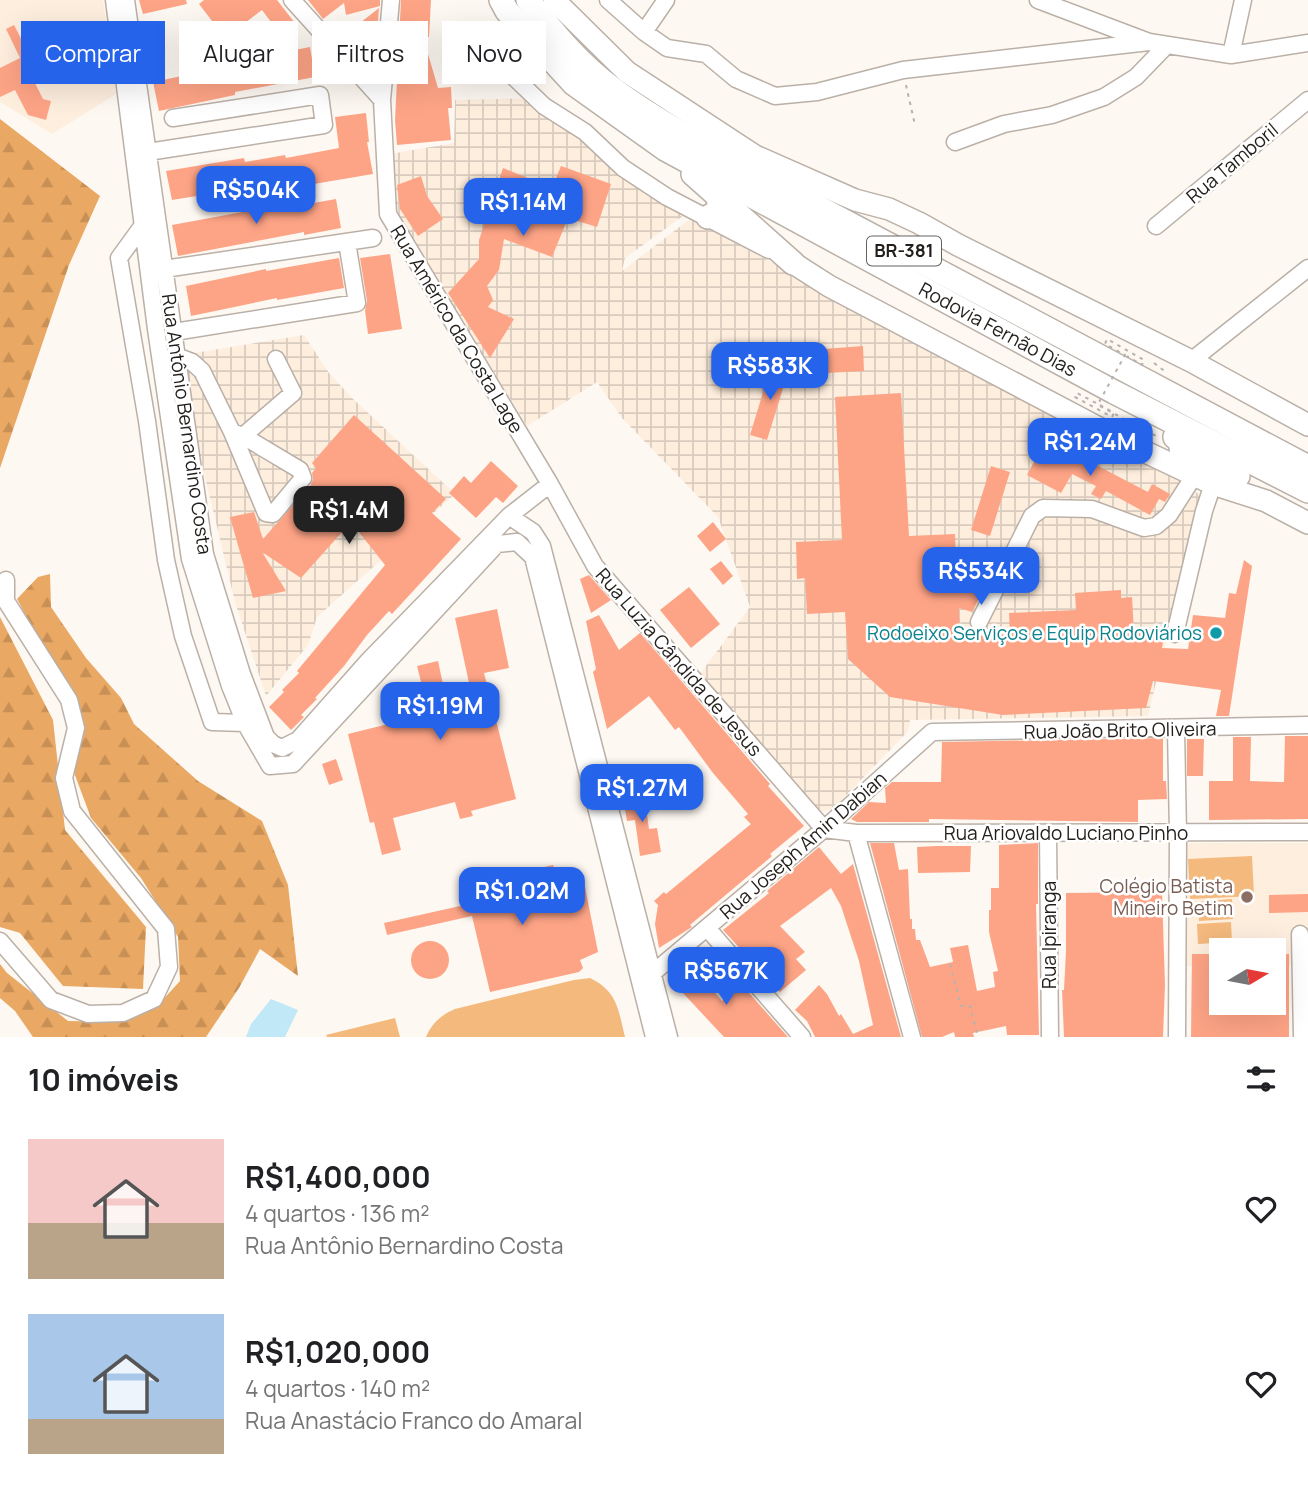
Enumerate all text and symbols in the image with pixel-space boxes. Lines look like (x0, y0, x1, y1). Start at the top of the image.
chip: Comprar (21, 21, 165, 84)
chip: Alugar (179, 21, 298, 84)
chip: Filtros (312, 21, 428, 84)
chip: Novo (442, 21, 546, 84)
street label: Rua Tamboril (1181, 117, 1283, 209)
pin: R$504K (199, 166, 313, 226)
text: R$504K (212, 173, 300, 205)
pin: R$1.14M (458, 178, 588, 238)
text: R$1.14M (480, 185, 566, 217)
street label: Rua Américo da Costa Lage (384, 220, 530, 438)
road number: BR-381 (867, 236, 941, 265)
street label: Rodovia Fernão Dias (914, 276, 1081, 382)
street label: Rua Antônio Bernardino Costa (156, 292, 218, 556)
pin: R$583K (713, 342, 827, 402)
text: R$583K (727, 349, 813, 381)
pin: R$1.24M (1025, 419, 1155, 478)
text: R$1.24M (1044, 425, 1136, 457)
pin: R$1.4M (292, 486, 406, 546)
text: R$1.4M (309, 493, 389, 525)
pin: R$534K (924, 548, 1038, 607)
text: R$534K (938, 554, 1024, 586)
street label: Rua Luzia Cândida de Jesus (590, 562, 768, 762)
place label: Rodoeixo Serviços e Equip Rodoviários (867, 620, 1202, 646)
marker: Rodoeixo Serviços e Equip Rodoviários (1208, 625, 1224, 641)
pin: R$1.19M (375, 682, 505, 742)
text: R$1.19M (396, 689, 484, 721)
street label: Rua João Brito Oliveira (1023, 715, 1217, 745)
pin: R$1.27M (577, 764, 707, 824)
street label: Rua Joseph Amin Dabian (714, 765, 892, 925)
text: R$1.27M (596, 771, 688, 803)
street label: Rua Ariovaldo Luciano Pinho (944, 820, 1188, 846)
pin: R$1.02M (457, 867, 587, 927)
place label: Colégio Batista Mineiro Betim (1100, 873, 1233, 921)
text: R$1.02M (475, 874, 569, 906)
street label: Rua Ipiranga (1036, 881, 1062, 989)
marker: Colégio Batista Mineiro Betim (1239, 889, 1255, 905)
north arrow (1209, 938, 1286, 1015)
map controls (1209, 938, 1286, 1015)
pin: R$567K (669, 948, 783, 1007)
text: R$567K (684, 954, 768, 986)
text: 10 imóveis (28, 1059, 179, 1100)
icon: filters (1242, 1060, 1280, 1098)
text: R$1,400,000 (245, 1156, 431, 1197)
icon: home (84, 1167, 168, 1251)
icon: heart (1242, 1190, 1280, 1228)
text: 4 quartos · 136 m² (245, 1197, 430, 1229)
text: Rua Antônio Bernardino Costa (245, 1229, 564, 1261)
text: R$1,020,000 (245, 1331, 430, 1372)
icon: home (84, 1342, 168, 1426)
icon: heart (1242, 1365, 1280, 1403)
text: 4 quartos · 140 m² (245, 1372, 430, 1404)
text: Rua Anastácio Franco do Amaral (245, 1404, 583, 1436)

